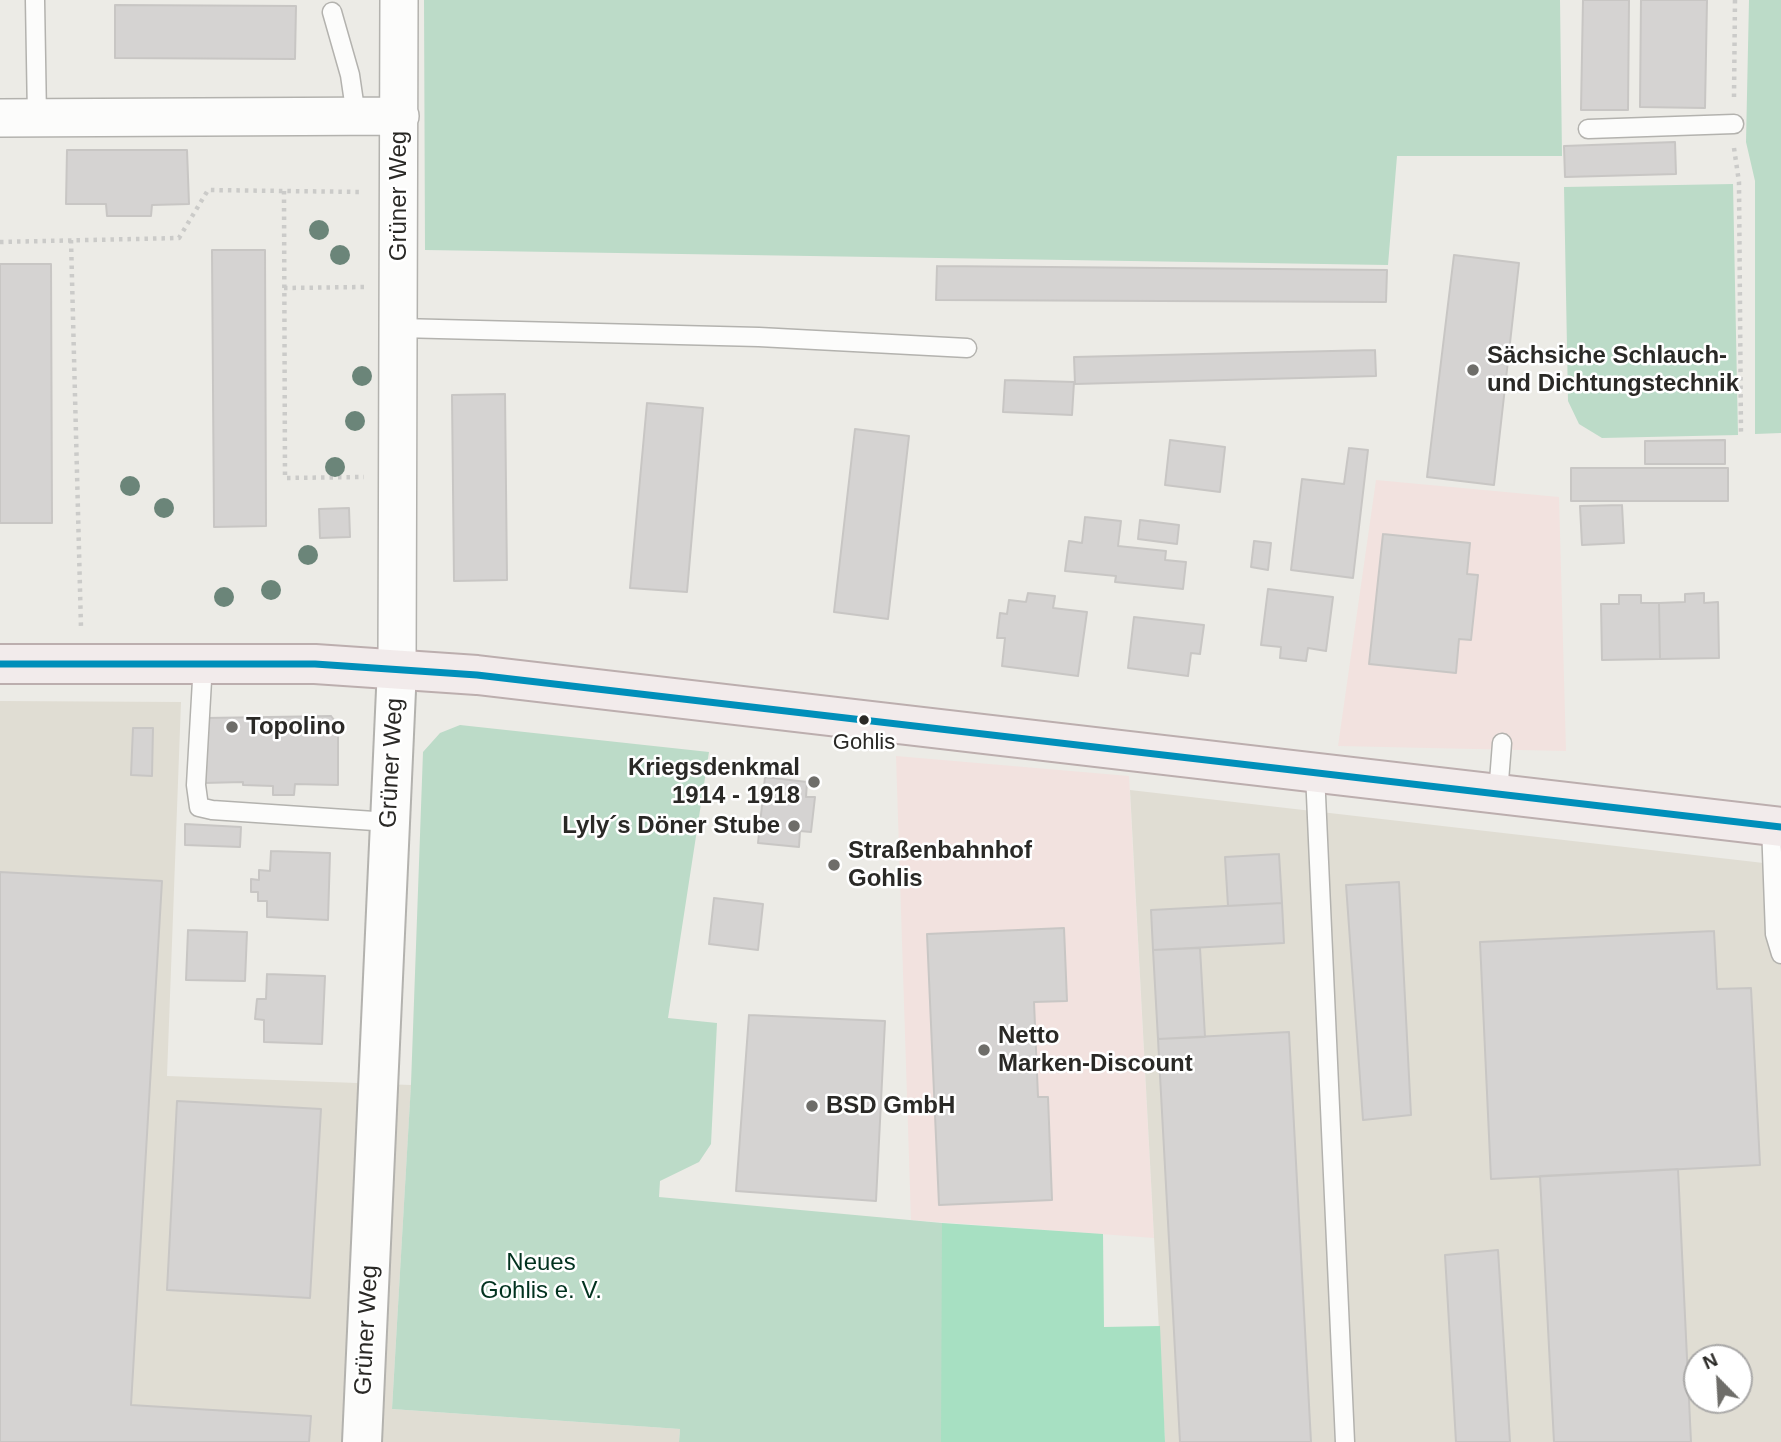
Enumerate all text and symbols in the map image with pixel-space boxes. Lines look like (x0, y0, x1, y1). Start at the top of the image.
street label: Grüner Weg (385, 131, 413, 261)
place label: Sächsiche Schlauch- und Dichtungstechnik (1487, 342, 1739, 398)
marker: Sächsiche Schlauch- und Dichtungstechnik (1465, 362, 1481, 378)
street label: Grüner Weg (374, 697, 410, 829)
place label: Topolino (246, 713, 346, 741)
marker: Gohlis (857, 713, 871, 727)
marker: Topolino (224, 719, 240, 735)
place label: Gohlis (833, 730, 895, 756)
place label: Kriegsdenkmal 1914 - 1918 (628, 754, 800, 810)
marker: Kriegsdenkmal 1914 - 1918 (806, 774, 822, 790)
place label: Lyly´s Döner Stube (562, 812, 780, 840)
marker: Lyly´s Döner Stube (786, 818, 802, 834)
place label: Straßenbahnhof Gohlis (848, 837, 1032, 893)
marker: Straßenbahnhof Gohlis (826, 857, 842, 873)
place label: Netto Marken-Discount (998, 1022, 1193, 1078)
marker: Netto Marken-Discount (976, 1042, 992, 1058)
place label: BSD GmbH (826, 1092, 955, 1120)
marker: BSD GmbH (804, 1098, 820, 1114)
park label: Neues Gohlis e. V. (480, 1249, 602, 1305)
street label: Grüner Weg (349, 1264, 385, 1396)
north arrow (1683, 1344, 1753, 1414)
text: N (1700, 1349, 1721, 1374)

